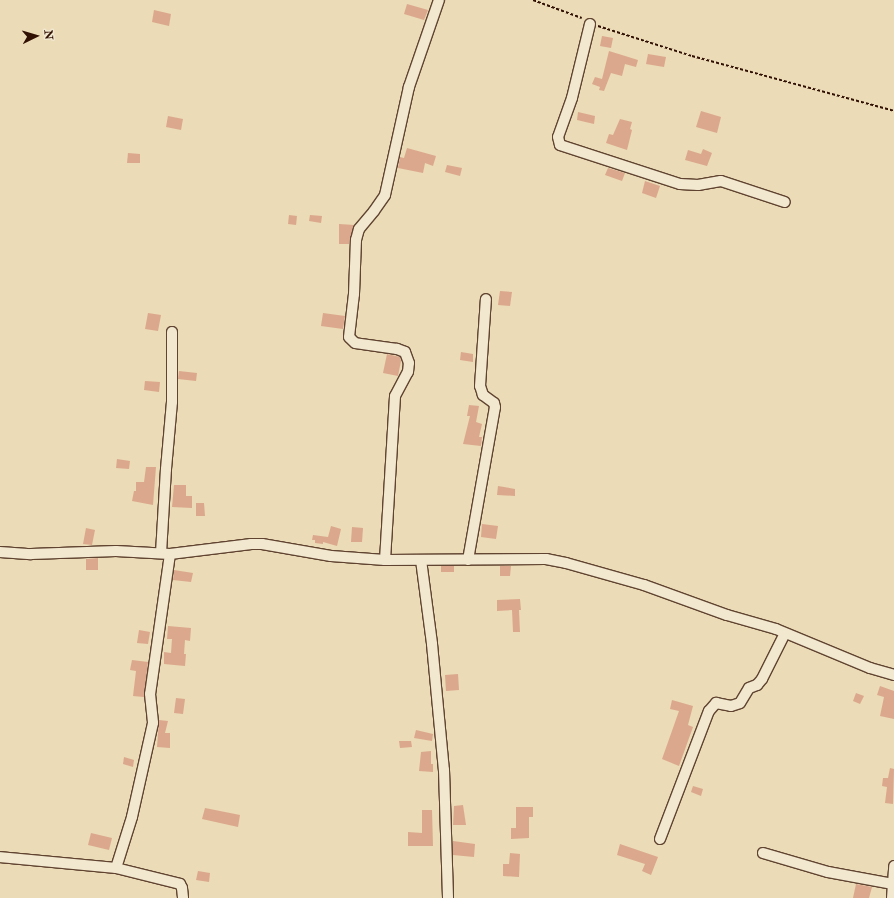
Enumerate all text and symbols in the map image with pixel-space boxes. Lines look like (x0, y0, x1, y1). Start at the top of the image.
north arrow (16, 16, 56, 56)
text: N (42, 29, 55, 40)

